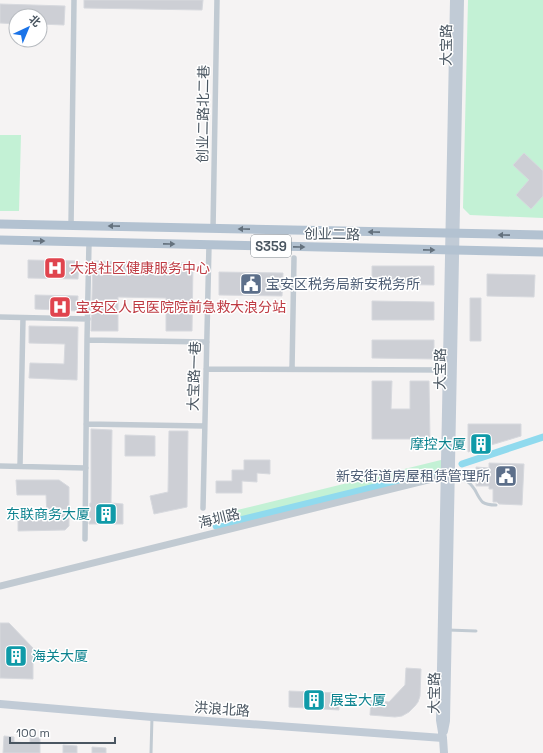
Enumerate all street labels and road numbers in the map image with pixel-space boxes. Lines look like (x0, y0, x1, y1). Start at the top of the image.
street label: 大宝路 (437, 24, 455, 66)
street label: 创业二路北二巷 (193, 65, 213, 163)
street label: 创业二路 (304, 225, 360, 243)
road number: S359 (251, 235, 291, 257)
street label: 大宝路一巷 (184, 341, 204, 411)
street label: 大宝路 (431, 348, 449, 390)
street label: 海圳路 (196, 504, 242, 532)
street label: 大宝路 (425, 672, 443, 714)
street label: 洪浪北路 (193, 698, 251, 720)

